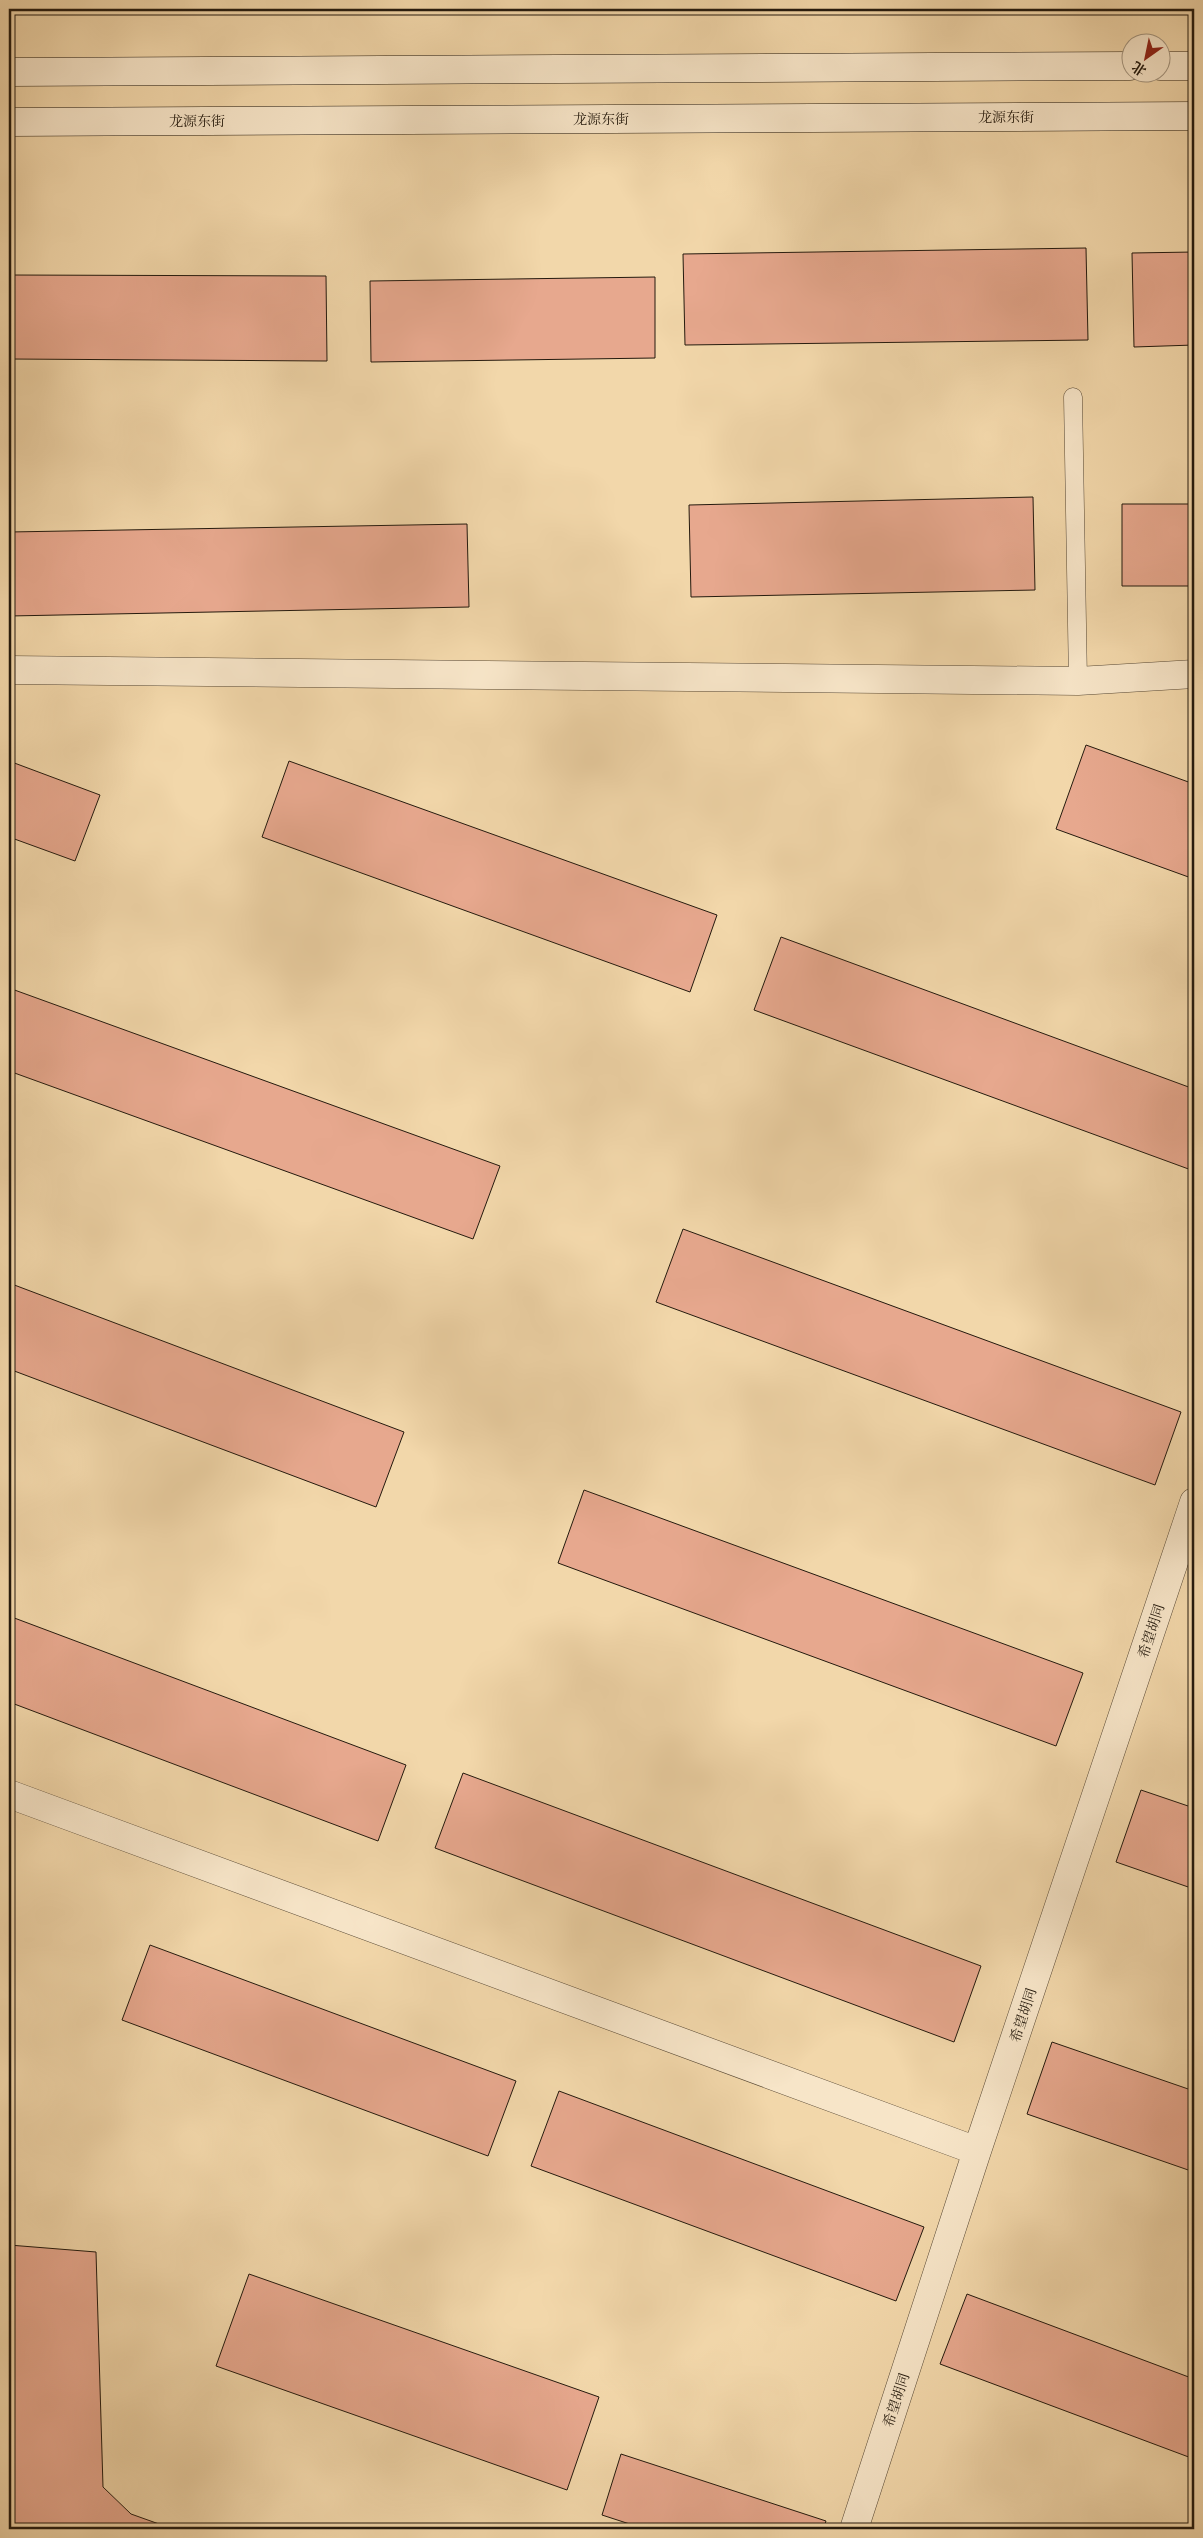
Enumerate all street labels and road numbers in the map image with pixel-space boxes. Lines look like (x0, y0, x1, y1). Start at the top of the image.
street label: 龙源东街 (978, 109, 1034, 127)
street label: 龙源东街 (573, 111, 629, 129)
street label: 龙源东街 (169, 113, 225, 131)
street label: 希望胡同 (1135, 1602, 1169, 1661)
street label: 希望胡同 (1007, 1986, 1041, 2045)
street label: 希望胡同 (880, 2371, 914, 2430)

